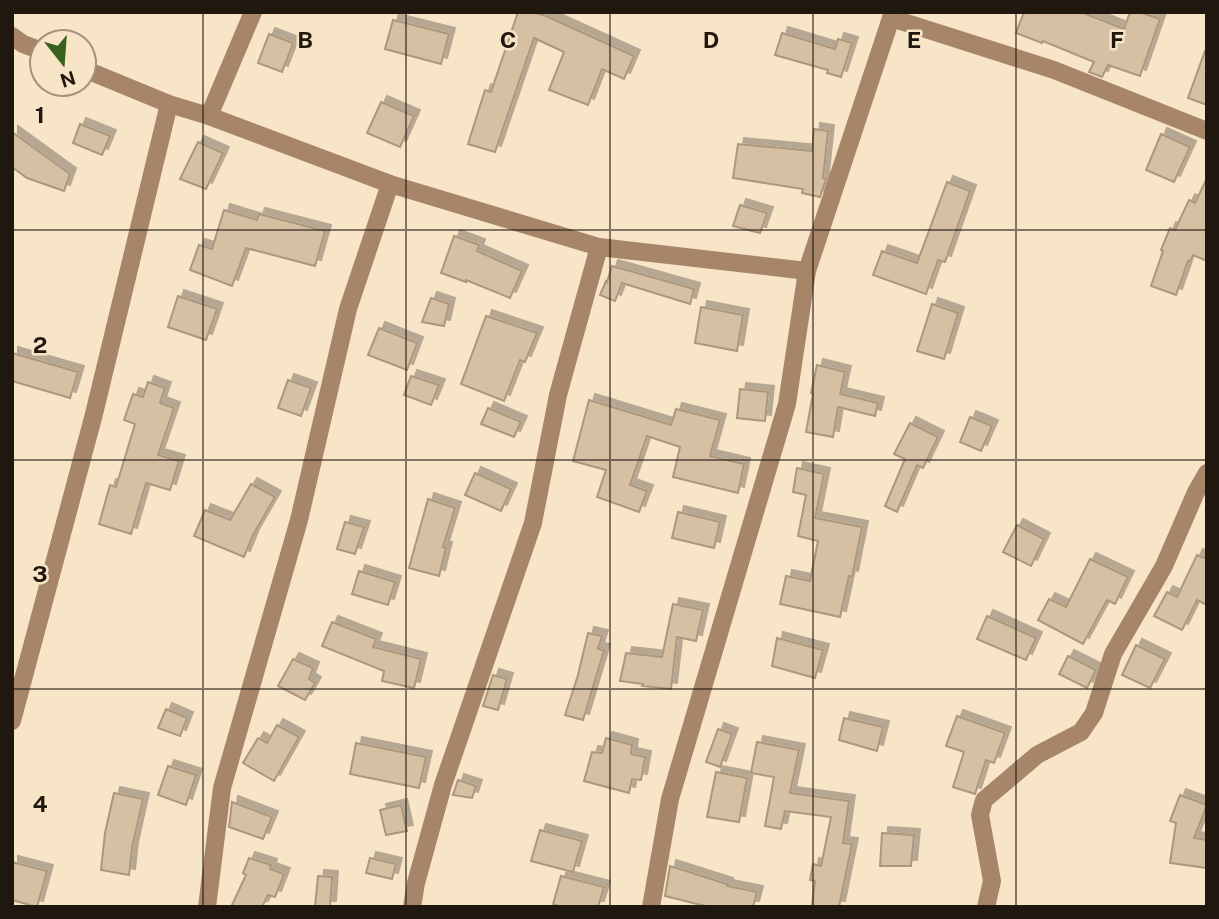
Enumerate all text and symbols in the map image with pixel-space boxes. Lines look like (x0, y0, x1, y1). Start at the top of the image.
text: B (297, 26, 313, 53)
text: C (500, 26, 516, 53)
text: D (703, 26, 719, 53)
text: E (907, 26, 921, 53)
text: F (1110, 26, 1124, 53)
north arrow (28, 28, 98, 98)
text: N (58, 67, 78, 92)
text: 1 (35, 101, 45, 128)
text: 2 (33, 331, 47, 358)
text: 3 (32, 560, 48, 587)
text: 4 (32, 790, 48, 817)

